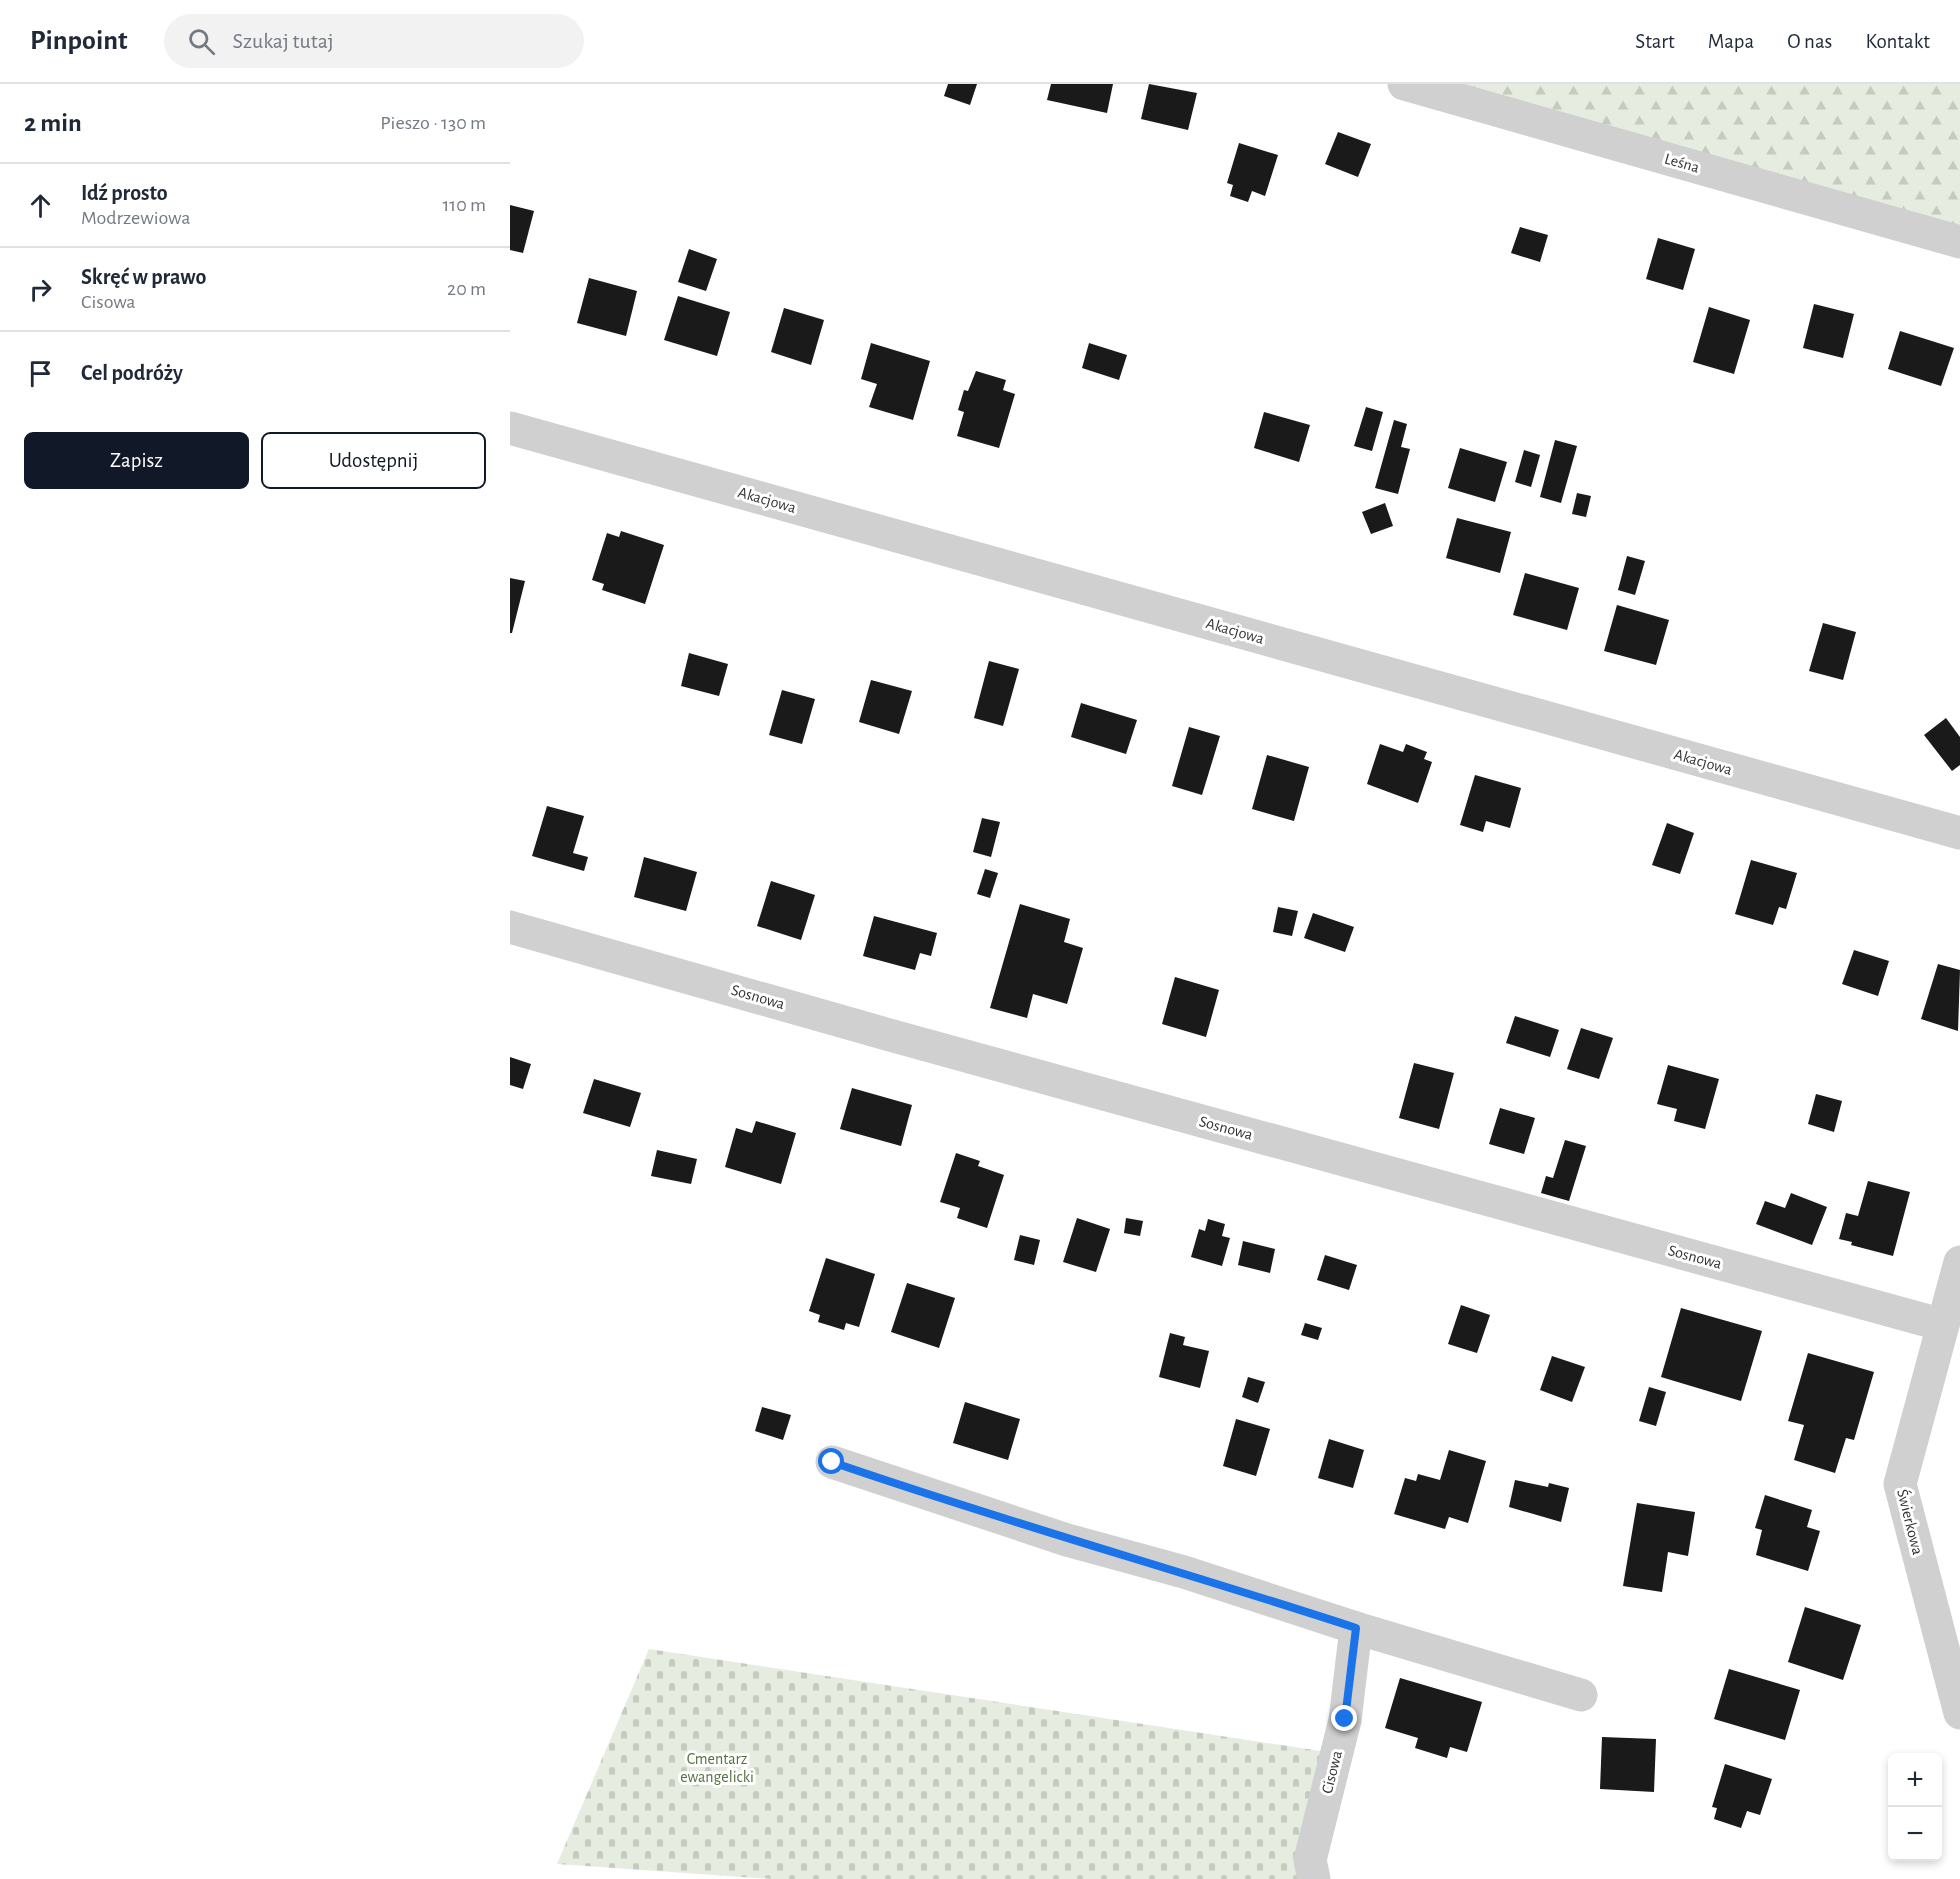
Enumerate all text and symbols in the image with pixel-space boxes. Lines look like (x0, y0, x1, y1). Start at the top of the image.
search box (164, 14, 584, 68)
icon: search (185, 25, 218, 58)
text: Pinpoint (30, 27, 128, 55)
text: Szukaj tutaj (233, 30, 334, 52)
text: Start (1635, 31, 1675, 52)
text: Mapa (1708, 31, 1754, 52)
text: O nas (1787, 31, 1832, 52)
text: Kontakt (1865, 31, 1930, 52)
text: 2 min (24, 110, 82, 136)
text: Pieszo · 130 m (380, 113, 486, 133)
street label: Leśna (1663, 150, 1701, 176)
text: Idź prosto (81, 182, 168, 204)
icon: ahead (24, 189, 57, 222)
text: 110 m (442, 195, 486, 215)
text: Modrzewiowa (81, 208, 190, 228)
text: Skręć w prawo (81, 266, 206, 288)
icon: right (24, 273, 57, 306)
text: 20 m (447, 279, 486, 299)
text: Cisowa (81, 292, 136, 312)
icon: arrive (24, 357, 57, 390)
text: Cel podróży (81, 362, 183, 384)
button: Zapisz (24, 432, 249, 489)
button: Udostępnij (261, 432, 486, 489)
street label: Akacjowa (736, 484, 798, 517)
street label: Akacjowa (1204, 615, 1266, 648)
street label: Akacjowa (1672, 746, 1734, 779)
street label: Sosnowa (729, 982, 787, 1012)
street label: Sosnowa (1197, 1113, 1255, 1143)
street label: Sosnowa (1666, 1242, 1724, 1272)
route start (818, 1448, 844, 1474)
street label: Świerkowa (1894, 1487, 1929, 1556)
route end (1331, 1705, 1357, 1731)
street label: Cisowa (1319, 1749, 1345, 1795)
park label: Cmentarz ewangelicki (680, 1751, 754, 1785)
map controls (1888, 1753, 1942, 1861)
button: + (1888, 1753, 1942, 1807)
button: − (1888, 1807, 1942, 1861)

